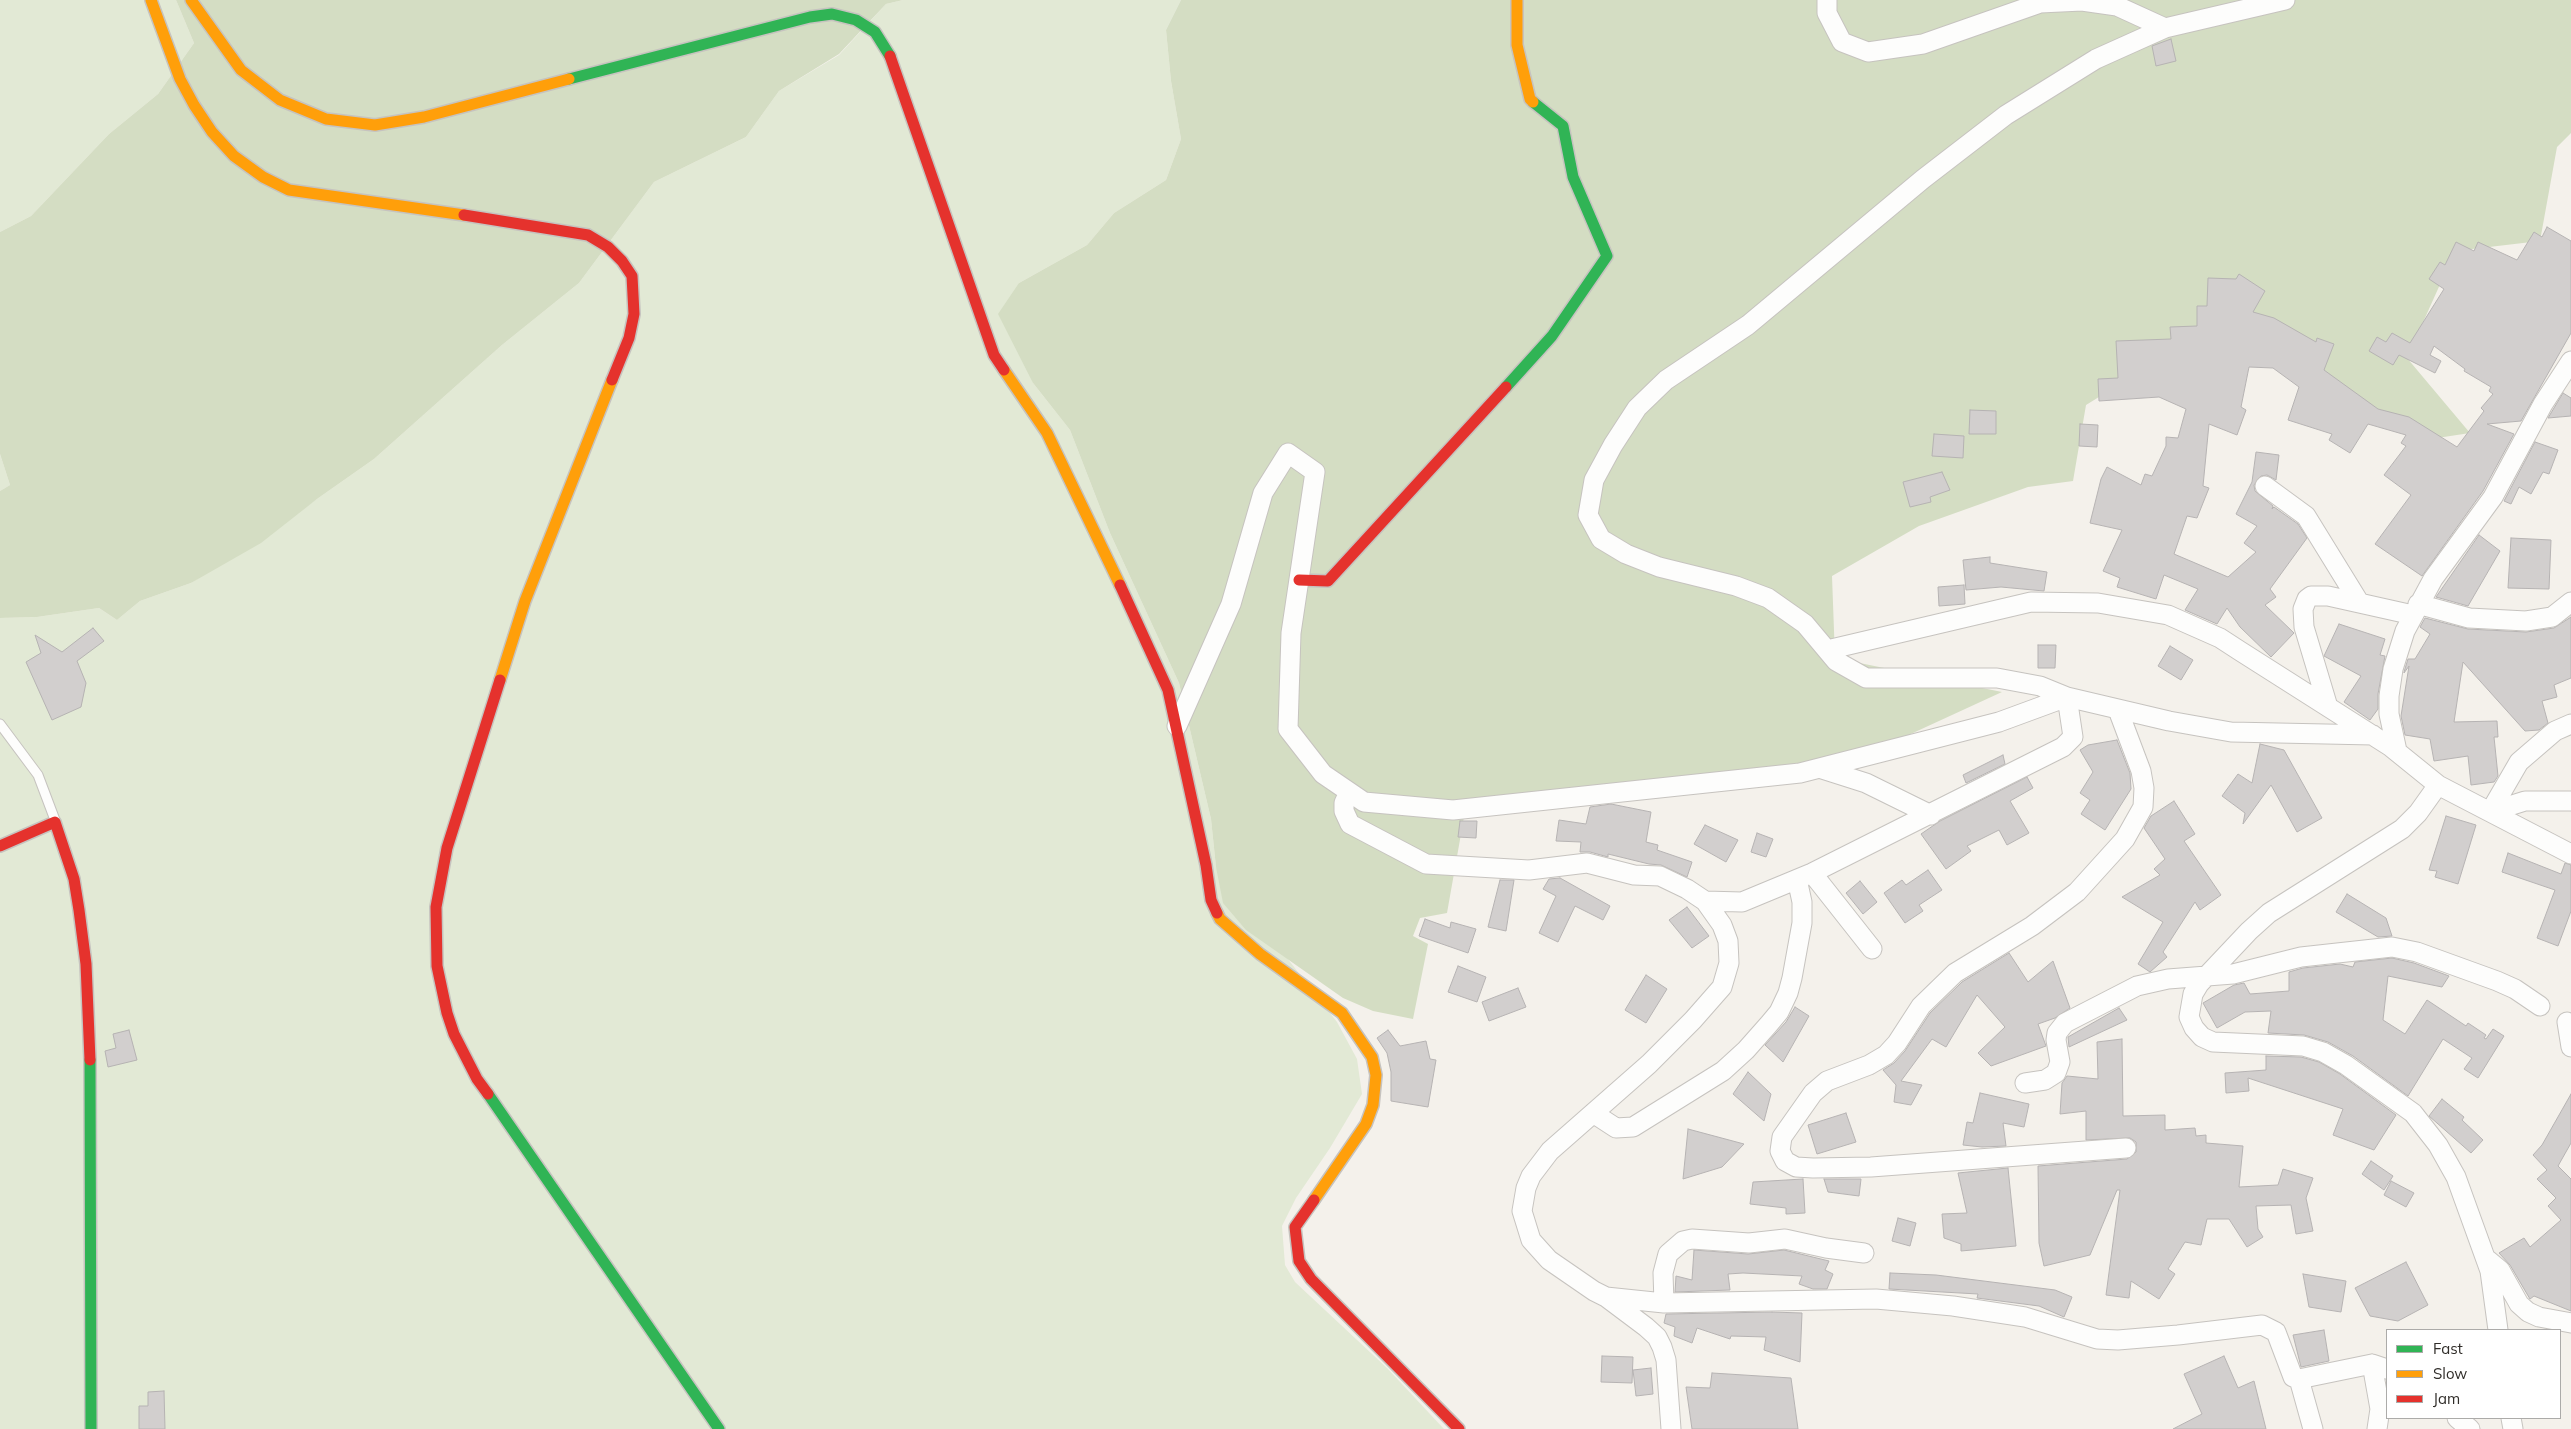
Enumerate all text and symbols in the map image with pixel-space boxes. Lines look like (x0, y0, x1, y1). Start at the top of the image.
legend (2386, 1329, 2561, 1419)
text: Fast (2433, 1339, 2463, 1358)
text: Slow (2433, 1364, 2467, 1383)
text: Jam (2433, 1389, 2460, 1408)

